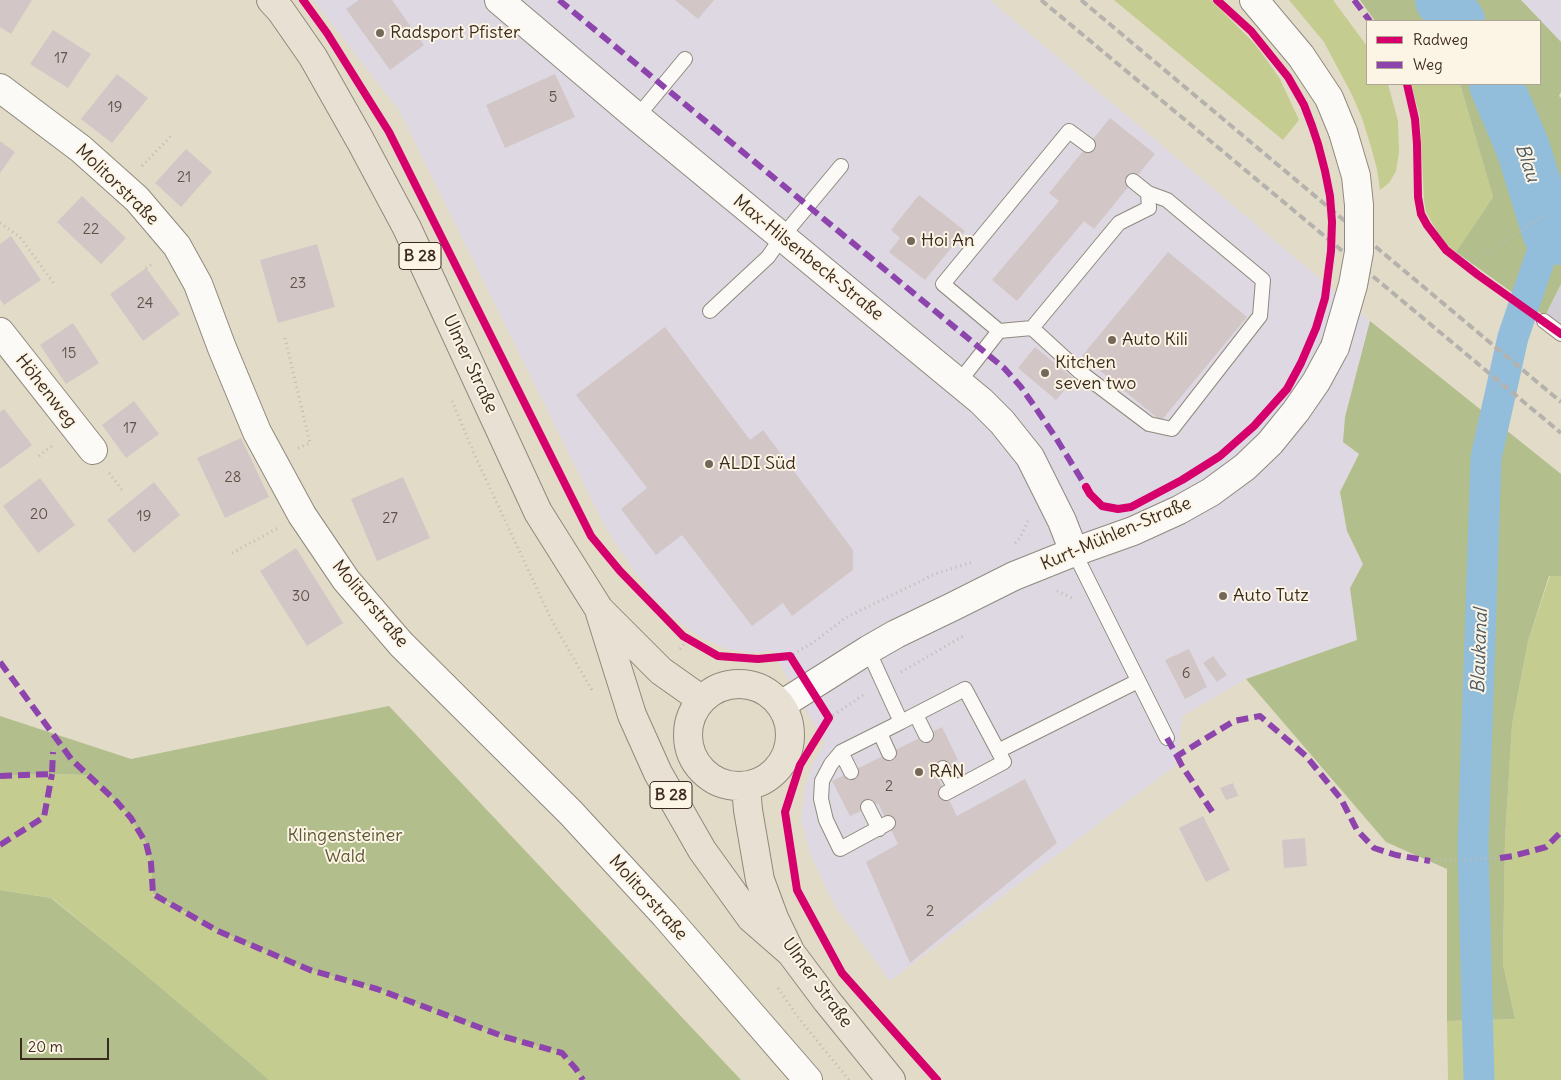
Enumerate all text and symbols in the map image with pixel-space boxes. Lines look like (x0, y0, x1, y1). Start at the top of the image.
legend (1366, 20, 1541, 85)
place label: Radsport Pfister (390, 22, 520, 44)
marker: Radsport Pfister (374, 27, 386, 39)
text: Radweg (1413, 30, 1468, 49)
house number: 17 (54, 50, 68, 68)
text: Weg (1413, 55, 1443, 74)
house number: 5 (549, 89, 557, 107)
house number: 19 (108, 99, 122, 117)
street label: Molitorstraße (71, 140, 163, 230)
water label: Blau (1510, 141, 1544, 185)
house number: 21 (177, 169, 191, 187)
street label: Max-Hilsenbeck-Straße (728, 191, 888, 325)
house number: 22 (83, 221, 99, 239)
place label: Hoi An (921, 230, 974, 252)
marker: Hoi An (905, 235, 917, 247)
road number: B 28 (399, 242, 441, 270)
house number: 23 (290, 275, 306, 293)
house number: 24 (137, 295, 153, 313)
street label: Ulmer Straße (438, 311, 502, 417)
place label: Auto Kili (1122, 329, 1188, 351)
marker: Auto Kili (1106, 334, 1118, 346)
house number: 15 (62, 345, 76, 363)
street label: Höhenweg (11, 350, 81, 432)
place label: Kitchen seven two (1055, 352, 1136, 394)
marker: Kitchen seven two (1039, 367, 1051, 379)
house number: 17 (123, 420, 137, 438)
place label: ALDI Süd (719, 453, 796, 475)
marker: ALDI Süd (703, 458, 715, 470)
house number: 28 (225, 469, 241, 487)
street label: Kurt-Mühlen-Straße (1037, 493, 1195, 575)
house number: 20 (30, 506, 48, 524)
house number: 19 (137, 508, 151, 526)
house number: 27 (382, 510, 398, 528)
street label: Molitorstraße (327, 556, 413, 652)
place label: Auto Tutz (1233, 585, 1309, 607)
house number: 30 (292, 588, 310, 606)
marker: Auto Tutz (1217, 590, 1229, 602)
water label: Blaukanal (1467, 608, 1493, 694)
house number: 6 (1182, 665, 1190, 683)
place label: RAN (929, 761, 964, 783)
marker: RAN (913, 766, 925, 778)
house number: 2 (885, 778, 893, 796)
road number: B 28 (650, 782, 692, 808)
park label: Klingensteiner Wald (287, 825, 403, 868)
street label: Molitorstraße (604, 851, 692, 945)
house number: 2 (926, 903, 934, 921)
street label: Ulmer Straße (777, 934, 857, 1032)
scale bar (22, 1028, 111, 1060)
text: 20 m (28, 1037, 63, 1056)

